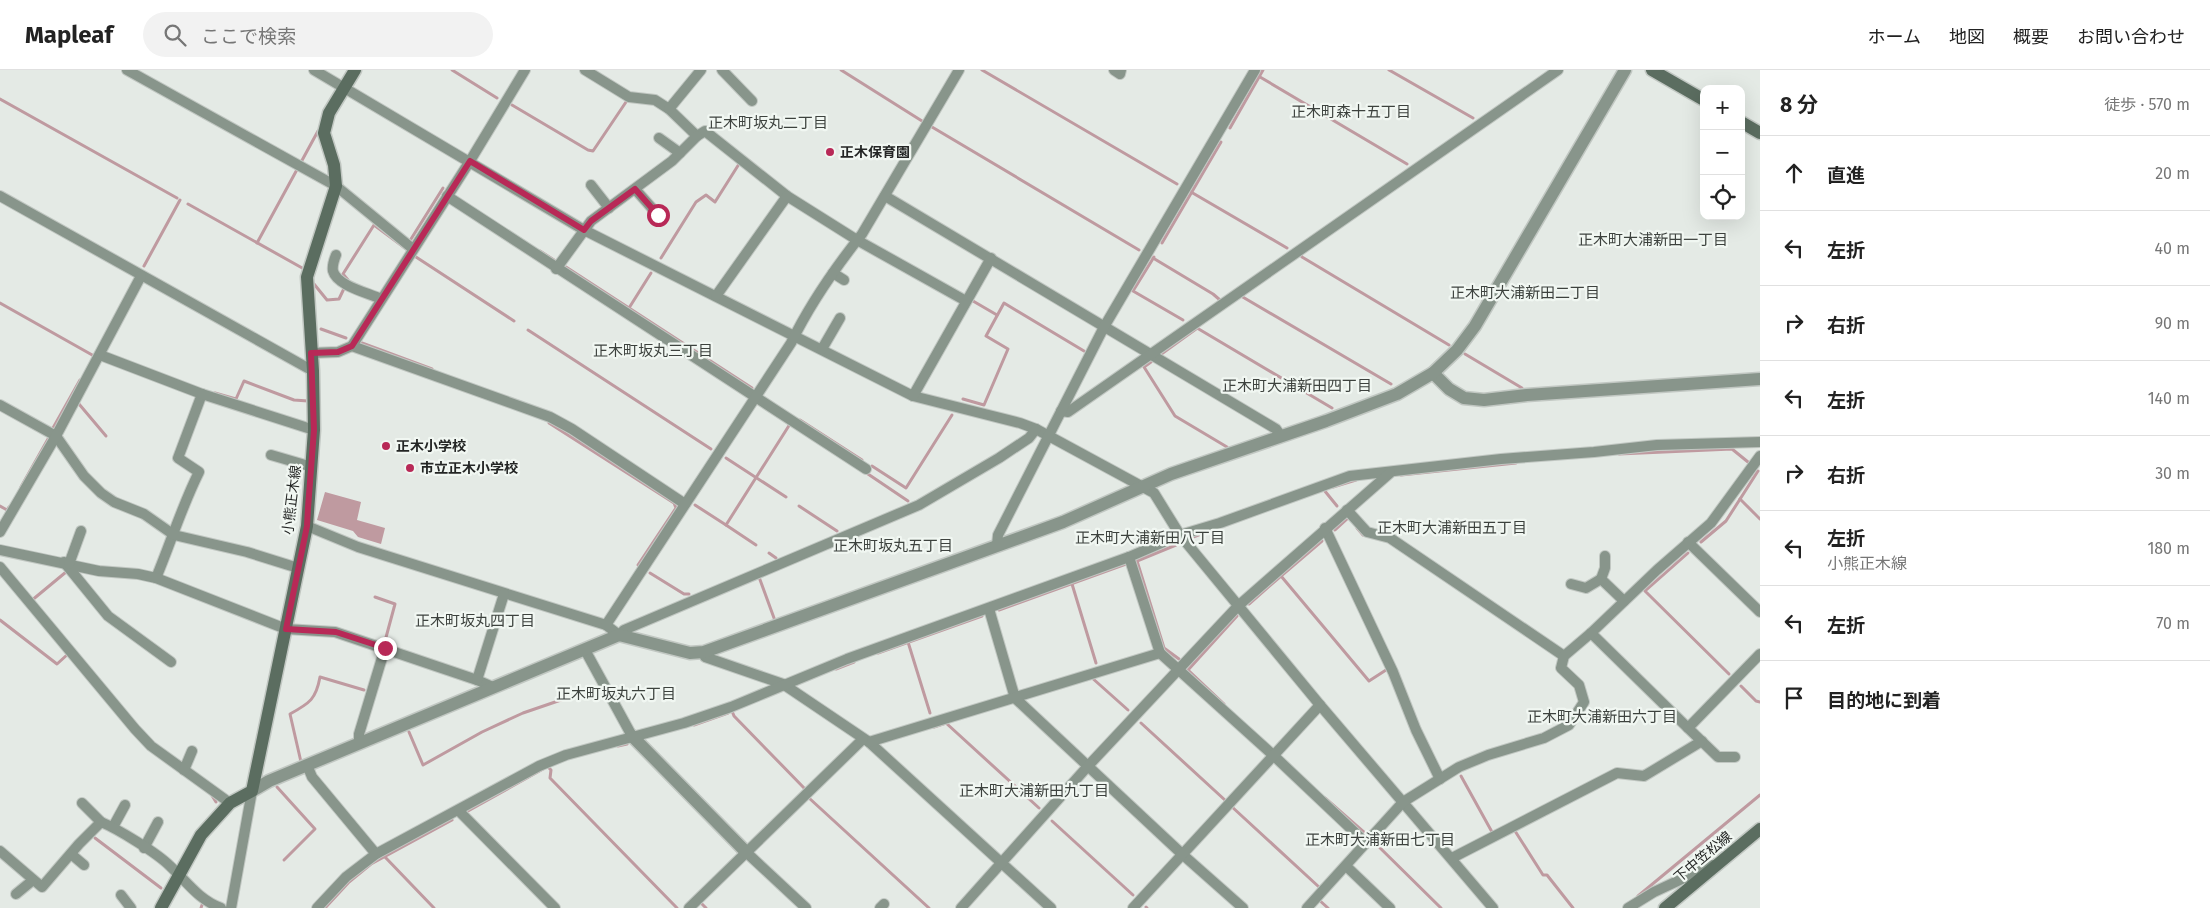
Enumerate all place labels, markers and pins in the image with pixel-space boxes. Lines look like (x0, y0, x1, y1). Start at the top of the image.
place label: 正木保育園 (840, 144, 910, 161)
marker: 正木保育園 (824, 146, 836, 158)
place label: 正木小学校 (396, 438, 466, 455)
marker: 正木小学校 (380, 440, 392, 452)
place label: 市立正木小学校 (420, 460, 518, 477)
marker: 市立正木小学校 (404, 462, 416, 474)

